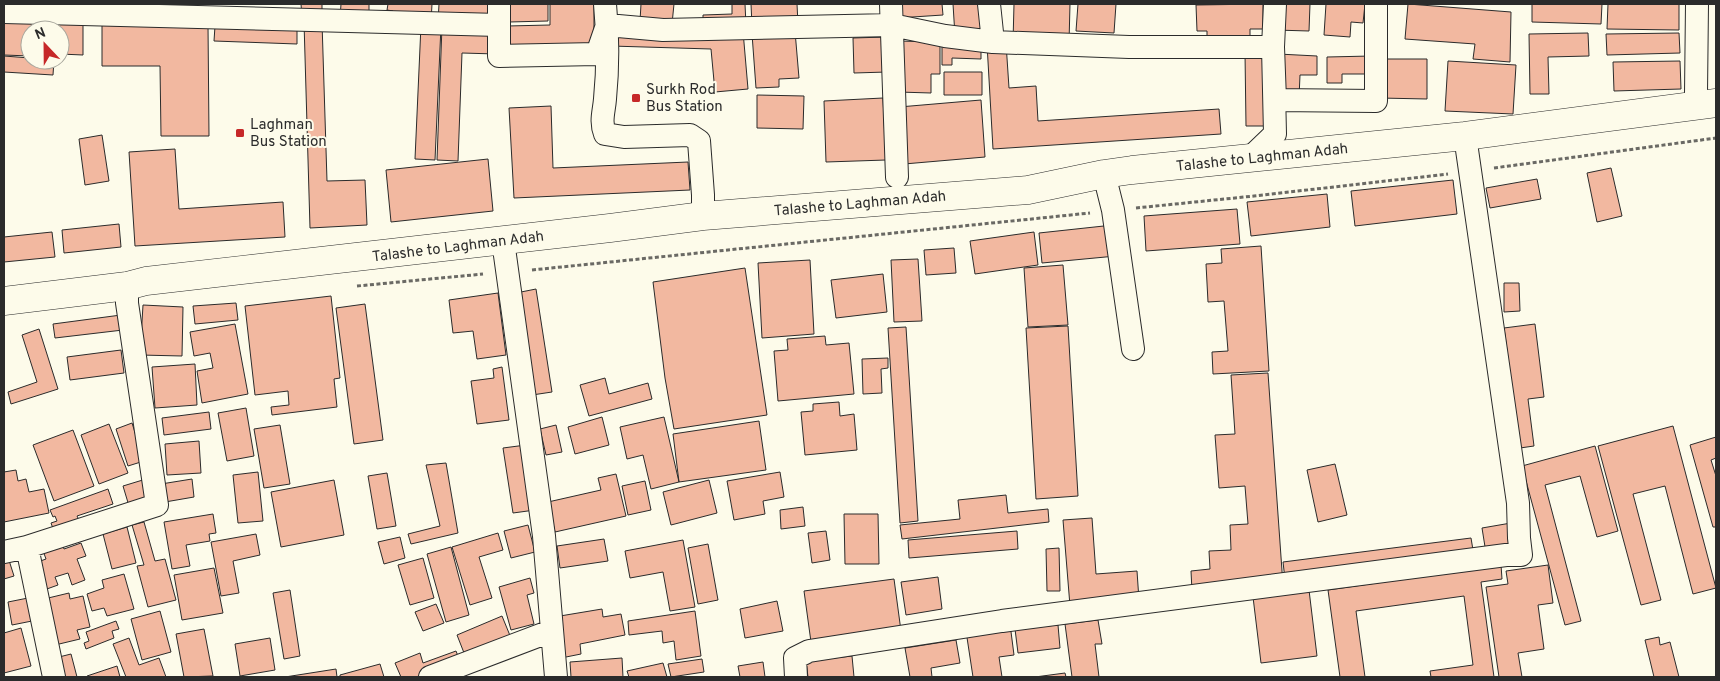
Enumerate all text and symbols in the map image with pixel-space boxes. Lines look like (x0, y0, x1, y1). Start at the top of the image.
north arrow (20, 20, 70, 70)
text: N (33, 25, 49, 44)
place label: Surkh Rod Bus Station (646, 81, 723, 117)
marker: Surkh Rod Bus Station (630, 92, 642, 104)
place label: Laghman Bus Station (250, 116, 327, 152)
marker: Laghman Bus Station (234, 127, 246, 139)
street label: Talashe to Laghman Adah (1175, 140, 1349, 177)
street label: Talashe to Laghman Adah (773, 187, 947, 221)
street label: Talashe to Laghman Adah (371, 228, 545, 267)

